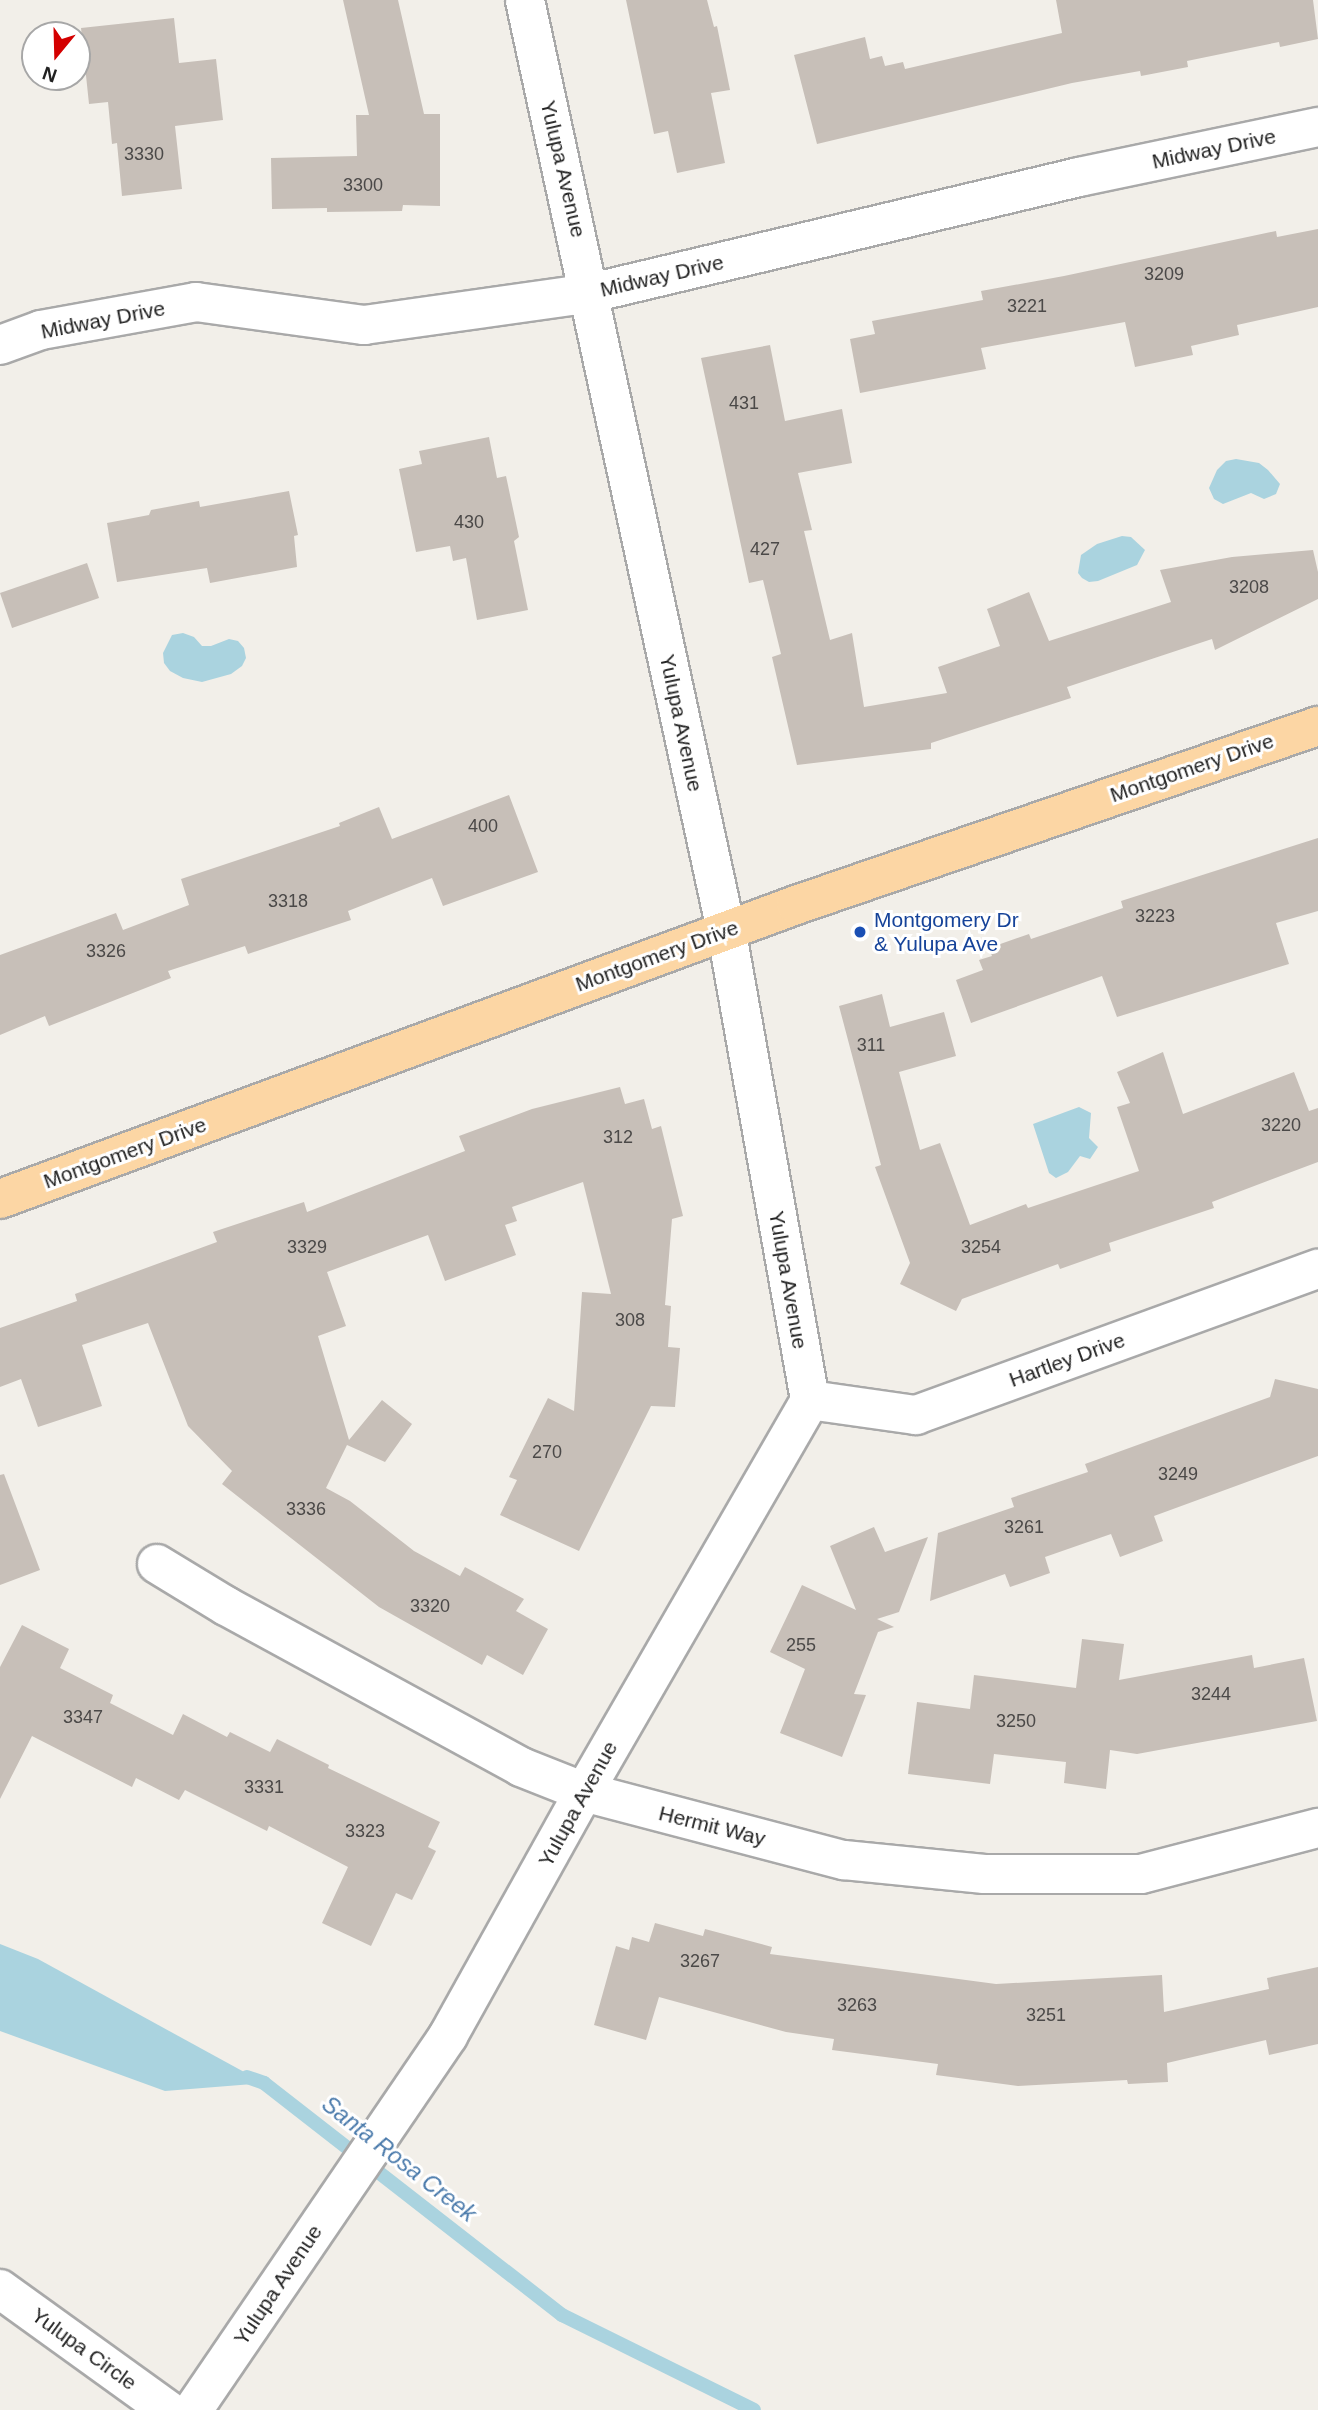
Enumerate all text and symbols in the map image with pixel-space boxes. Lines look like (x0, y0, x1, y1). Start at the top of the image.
north arrow (21, 21, 91, 91)
text: N (40, 62, 60, 87)
street label: Yulupa Avenue (535, 98, 591, 240)
street label: Midway Drive (1150, 124, 1278, 174)
house number: 3330 (124, 143, 164, 165)
house number: 3300 (343, 174, 383, 196)
street label: Midway Drive (598, 250, 726, 302)
house number: 3209 (1144, 263, 1184, 285)
house number: 3221 (1007, 295, 1047, 317)
street label: Midway Drive (39, 296, 167, 344)
house number: 431 (729, 392, 759, 414)
house number: 430 (454, 511, 484, 533)
house number: 427 (750, 538, 780, 560)
house number: 3208 (1229, 576, 1269, 598)
street label: Yulupa Avenue (654, 651, 708, 795)
street label: Montgomery Drive (1107, 728, 1277, 808)
house number: 400 (468, 815, 498, 837)
house number: 3318 (268, 890, 308, 912)
house number: 3223 (1135, 905, 1175, 927)
place label: Montgomery Dr & Yulupa Ave (874, 907, 1019, 957)
street label: Montgomery Drive (572, 915, 742, 997)
marker: Montgomery Dr & Yulupa Ave (852, 924, 868, 940)
house number: 3326 (86, 940, 126, 962)
house number: 311 (857, 1034, 885, 1056)
street label: Montgomery Drive (40, 1112, 210, 1194)
house number: 3220 (1261, 1114, 1301, 1136)
house number: 312 (603, 1126, 633, 1148)
street label: Yulupa Avenue (763, 1208, 813, 1352)
house number: 3329 (287, 1236, 327, 1258)
house number: 3254 (961, 1236, 1001, 1258)
house number: 308 (615, 1309, 645, 1331)
street label: Hartley Drive (1006, 1327, 1128, 1393)
house number: 270 (532, 1441, 562, 1463)
house number: 3249 (1158, 1463, 1198, 1485)
house number: 3336 (286, 1498, 326, 1520)
house number: 3261 (1004, 1516, 1044, 1538)
house number: 3320 (410, 1595, 450, 1617)
house number: 255 (786, 1634, 816, 1656)
house number: 3244 (1191, 1683, 1231, 1705)
house number: 3347 (63, 1706, 103, 1728)
house number: 3250 (996, 1710, 1036, 1732)
street label: Yulupa Avenue (533, 1736, 623, 1872)
house number: 3331 (244, 1776, 284, 1798)
street label: Hermit Way (656, 1801, 768, 1851)
house number: 3323 (345, 1820, 385, 1842)
house number: 3267 (680, 1950, 720, 1972)
house number: 3263 (837, 1994, 877, 2016)
house number: 3251 (1026, 2004, 1066, 2026)
water label: Santa Rosa Creek (316, 2090, 482, 2228)
street label: Yulupa Avenue (228, 2220, 328, 2350)
street label: Yulupa Circle (27, 2302, 141, 2396)

